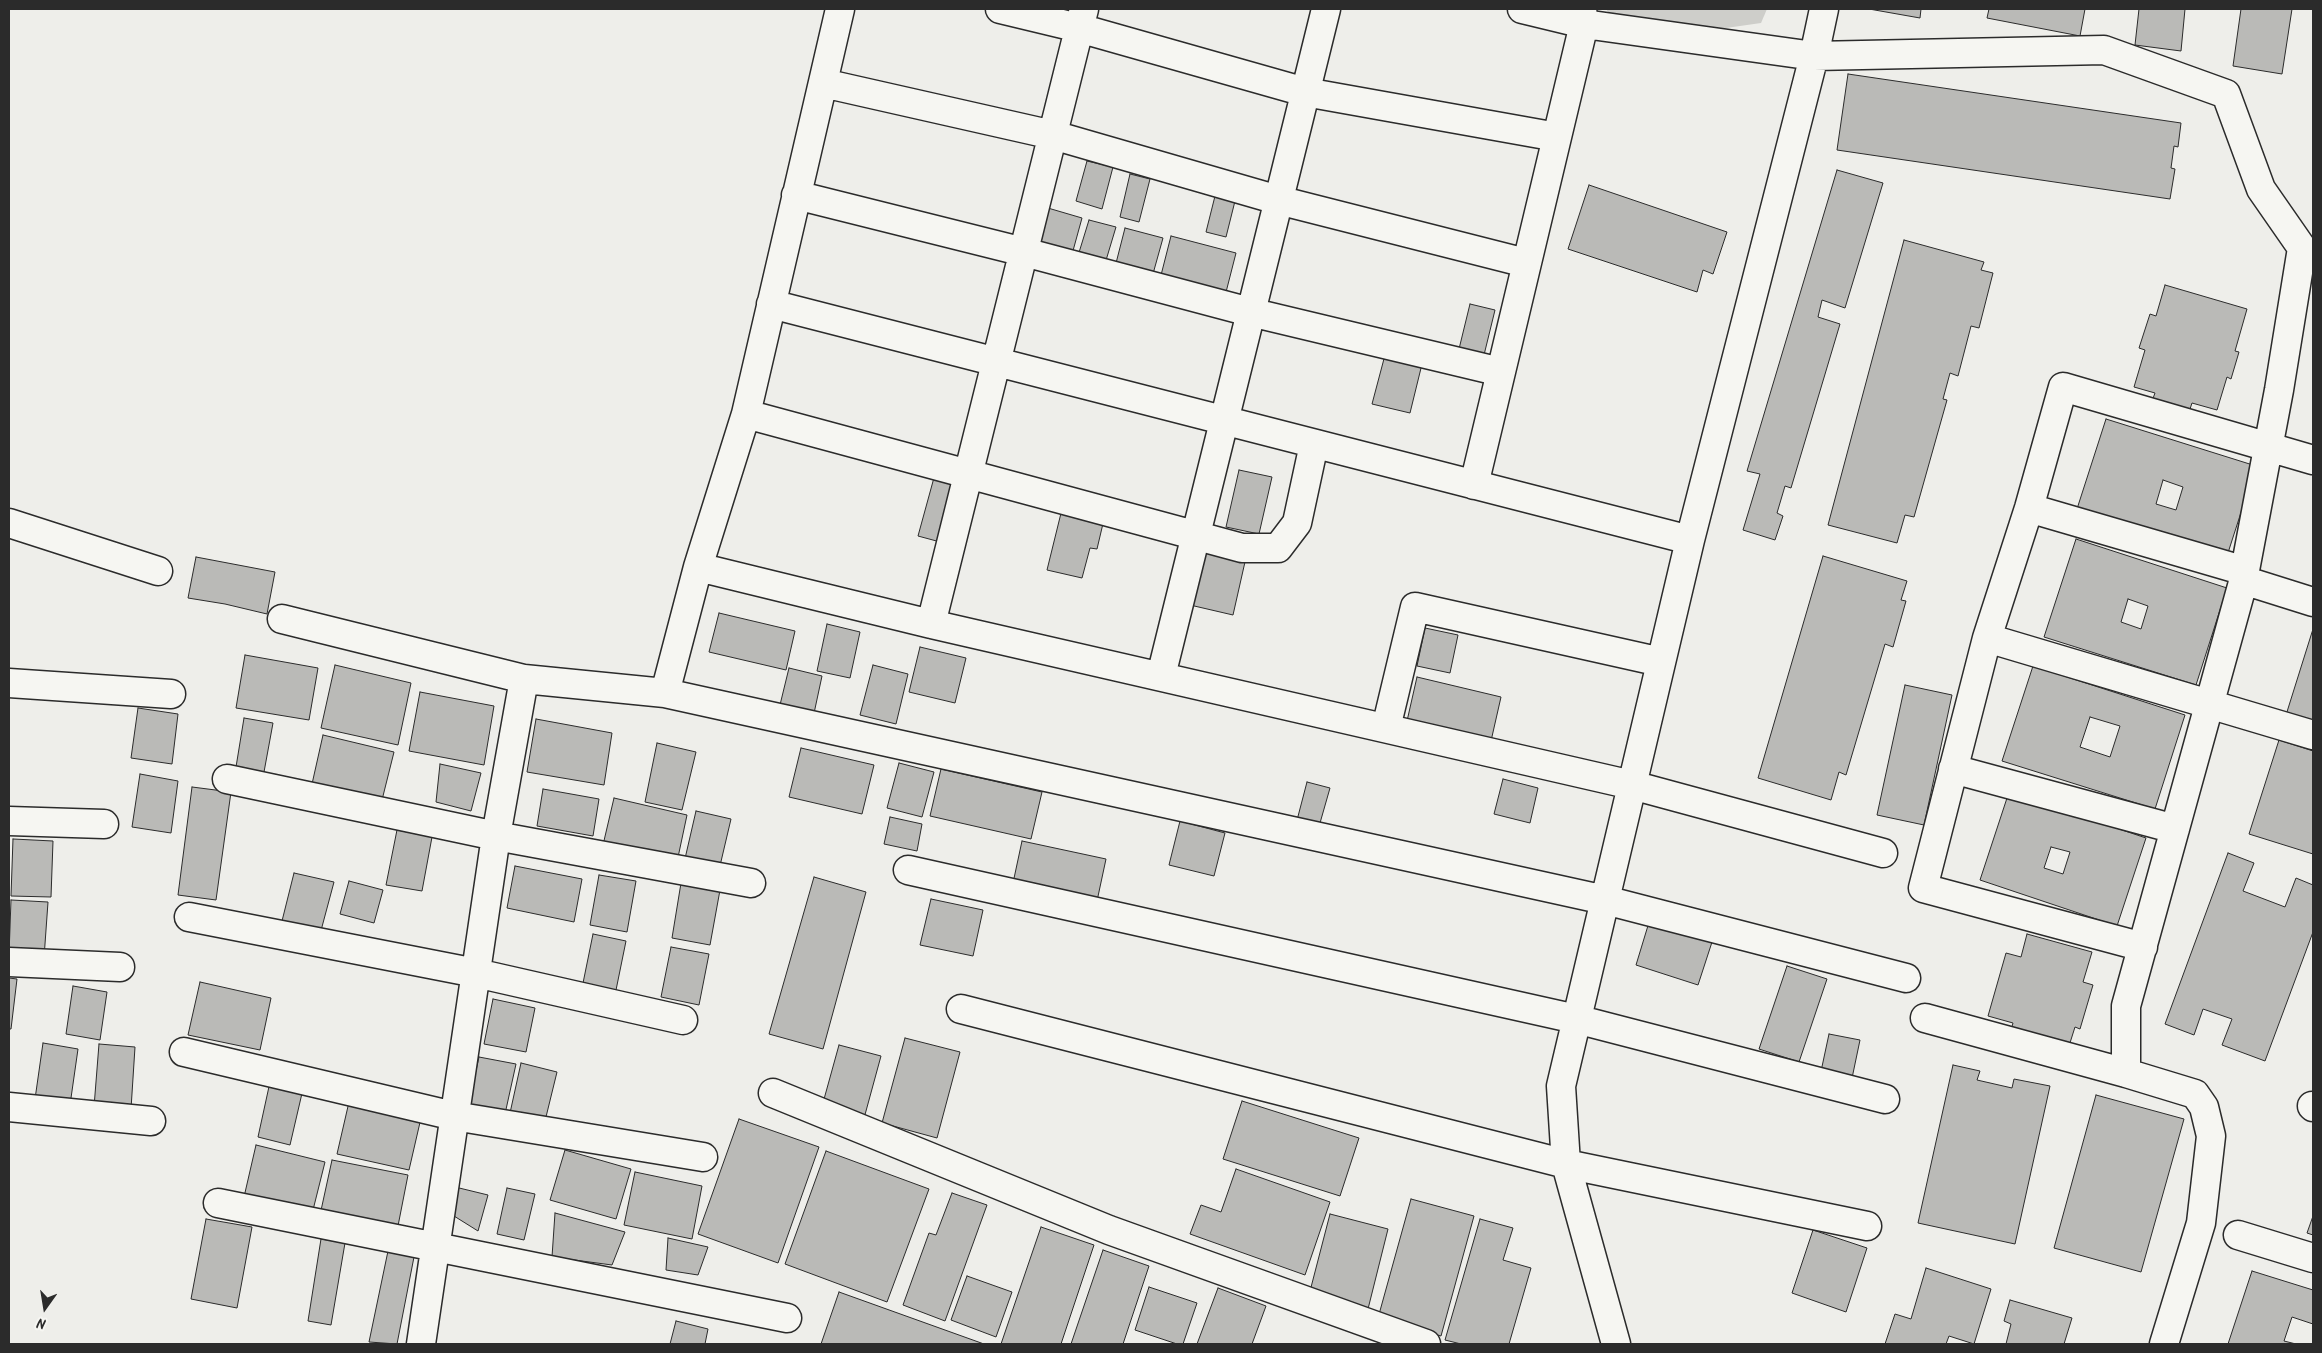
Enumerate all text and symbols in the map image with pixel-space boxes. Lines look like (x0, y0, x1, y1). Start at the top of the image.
north arrow (20, 1283, 70, 1333)
text: N (35, 1311, 48, 1334)

